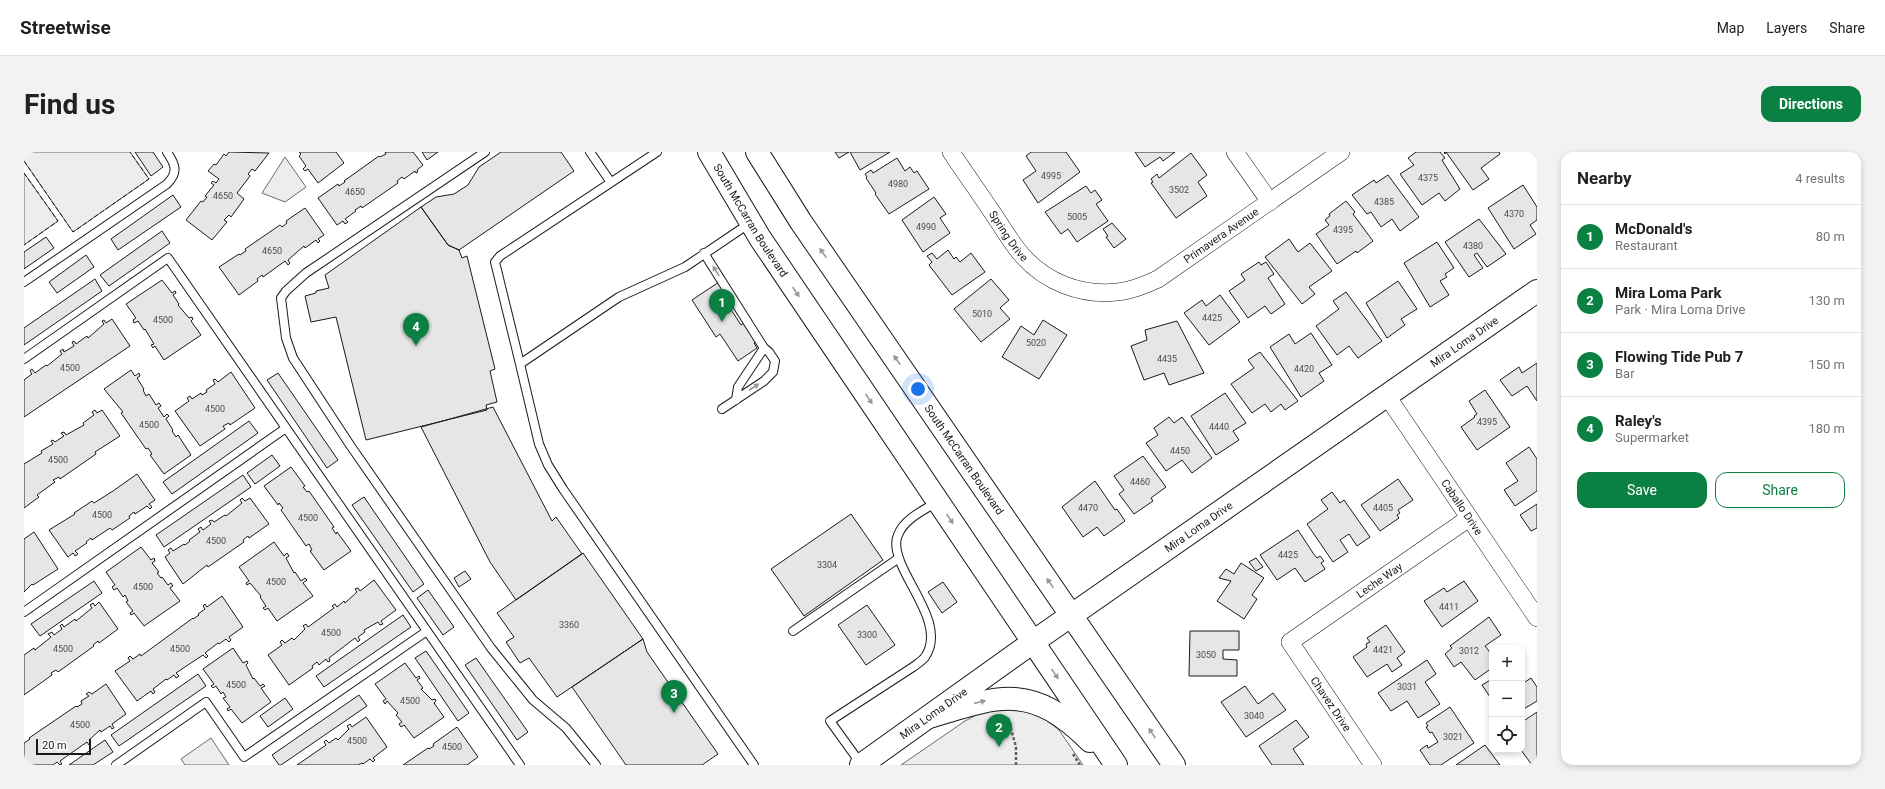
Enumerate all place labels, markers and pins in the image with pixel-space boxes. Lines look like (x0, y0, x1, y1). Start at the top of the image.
pin: 1 (709, 289, 735, 322)
pin: 4 (403, 313, 429, 346)
pin: 3 (661, 680, 687, 713)
pin: 2 (986, 714, 1012, 747)

